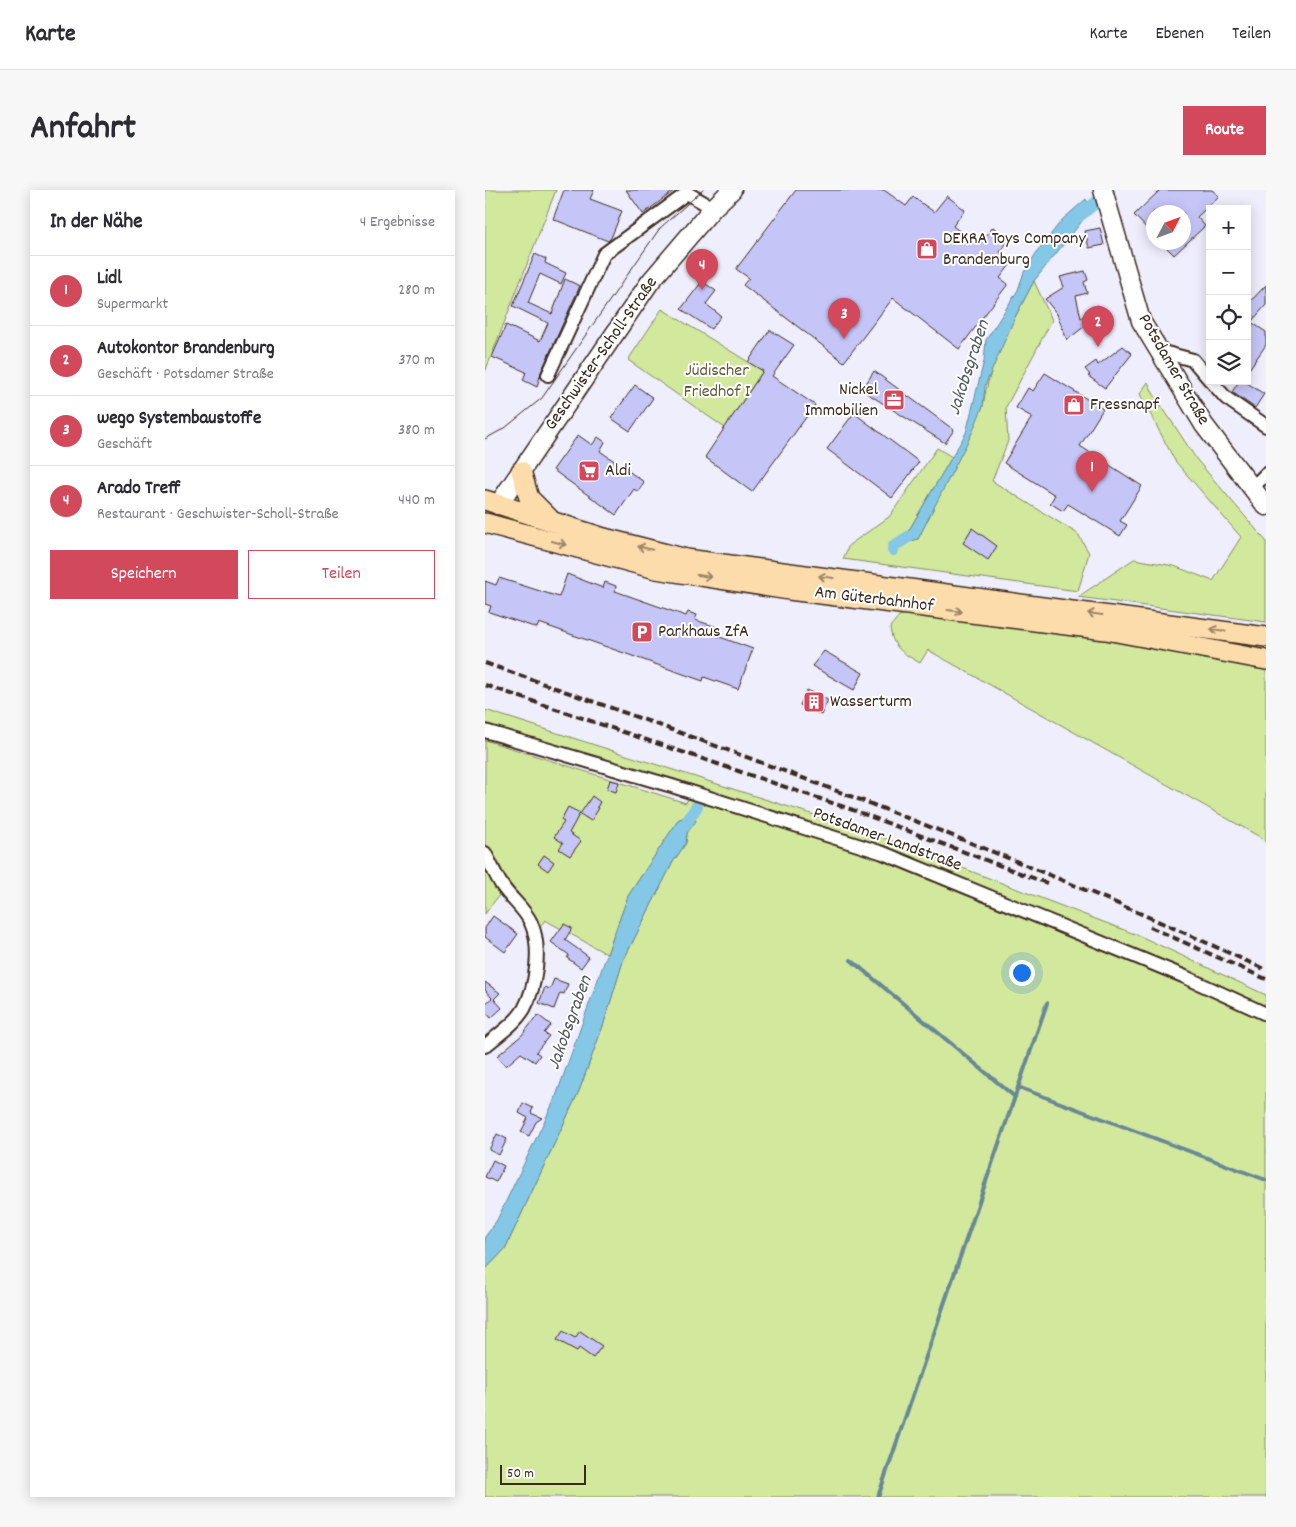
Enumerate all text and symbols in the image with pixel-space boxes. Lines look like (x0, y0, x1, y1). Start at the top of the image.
text: Karte (25, 18, 76, 52)
text: Karte (1090, 22, 1128, 47)
text: Ebenen (1156, 22, 1204, 47)
text: Teilen (1232, 22, 1271, 47)
text: Anfahrt (30, 105, 136, 155)
button: Route (1183, 106, 1266, 155)
north arrow (1146, 205, 1191, 250)
map controls (1206, 205, 1251, 385)
button: + (1206, 205, 1251, 250)
text: In der Nähe (50, 208, 142, 238)
text: 4 Ergebnisse (360, 211, 435, 234)
place label: DEKRA Toys Company Brandenburg (943, 227, 1086, 273)
shop icon: DEKRA Toys Company Brandenburg (915, 237, 939, 261)
pin: 4 (686, 249, 718, 290)
button: − (1206, 250, 1251, 295)
text: Lidl (97, 266, 122, 293)
street label: Geschwister-Scholl-Straße (539, 272, 665, 436)
text: 1 (64, 279, 68, 302)
text: 280 m (398, 279, 435, 302)
text: Supermarkt (97, 293, 168, 316)
button: locate (1206, 295, 1251, 340)
pin: 3 (828, 298, 860, 339)
pin: 2 (1082, 306, 1114, 347)
street label: Potsdamer Straße (1131, 310, 1215, 430)
water label: Jakobsgraben (942, 316, 998, 419)
text: Autokontor Brandenburg (97, 336, 275, 363)
button: layers (1206, 340, 1251, 385)
text: 2 (63, 349, 70, 372)
text: 370 m (398, 349, 435, 372)
park label: Jüdischer Friedhof I (684, 359, 751, 405)
text: Geschäft · Potsdamer Straße (97, 363, 274, 386)
place label: Nickel Immobilien (805, 378, 879, 424)
office icon: Nickel Immobilien (882, 388, 906, 412)
shop icon: Fressnapf (1062, 393, 1086, 417)
place label: Fressnapf (1090, 393, 1160, 418)
text: wego Systembaustoffe (97, 406, 261, 433)
text: 3 (62, 419, 70, 442)
text: 380 m (398, 419, 435, 442)
text: Geschäft (97, 433, 152, 456)
pin: 1 (1076, 451, 1108, 492)
supermarket icon: Aldi (577, 459, 601, 483)
place label: Aldi (605, 459, 631, 484)
text: Arado Treff (97, 476, 181, 503)
text: 4 (63, 489, 69, 512)
text: 440 m (398, 489, 435, 512)
text: Restaurant · Geschwister-Scholl-Straße (97, 503, 339, 526)
one-way arrow (551, 539, 567, 549)
one-way arrow (637, 543, 653, 552)
button: Speichern (50, 550, 238, 599)
button: Teilen (248, 550, 435, 599)
one-way arrow (696, 572, 712, 582)
one-way arrow (819, 572, 835, 582)
street label: Am Güterbahnhof (813, 580, 936, 620)
one-way arrow (947, 606, 963, 616)
one-way arrow (1088, 609, 1104, 619)
parking icon: Parkhaus ZfA (630, 620, 654, 644)
place label: Parkhaus ZfA (658, 620, 749, 645)
one-way arrow (1210, 625, 1226, 635)
building icon: Wasserturm (802, 690, 826, 714)
place label: Wasserturm (830, 690, 912, 715)
street label: Potsdamer Landstraße (809, 801, 965, 879)
your location (1009, 960, 1035, 986)
water label: Jakobsgraben (542, 971, 601, 1074)
scale bar (500, 1462, 586, 1485)
text: 50 m (507, 1464, 534, 1484)

